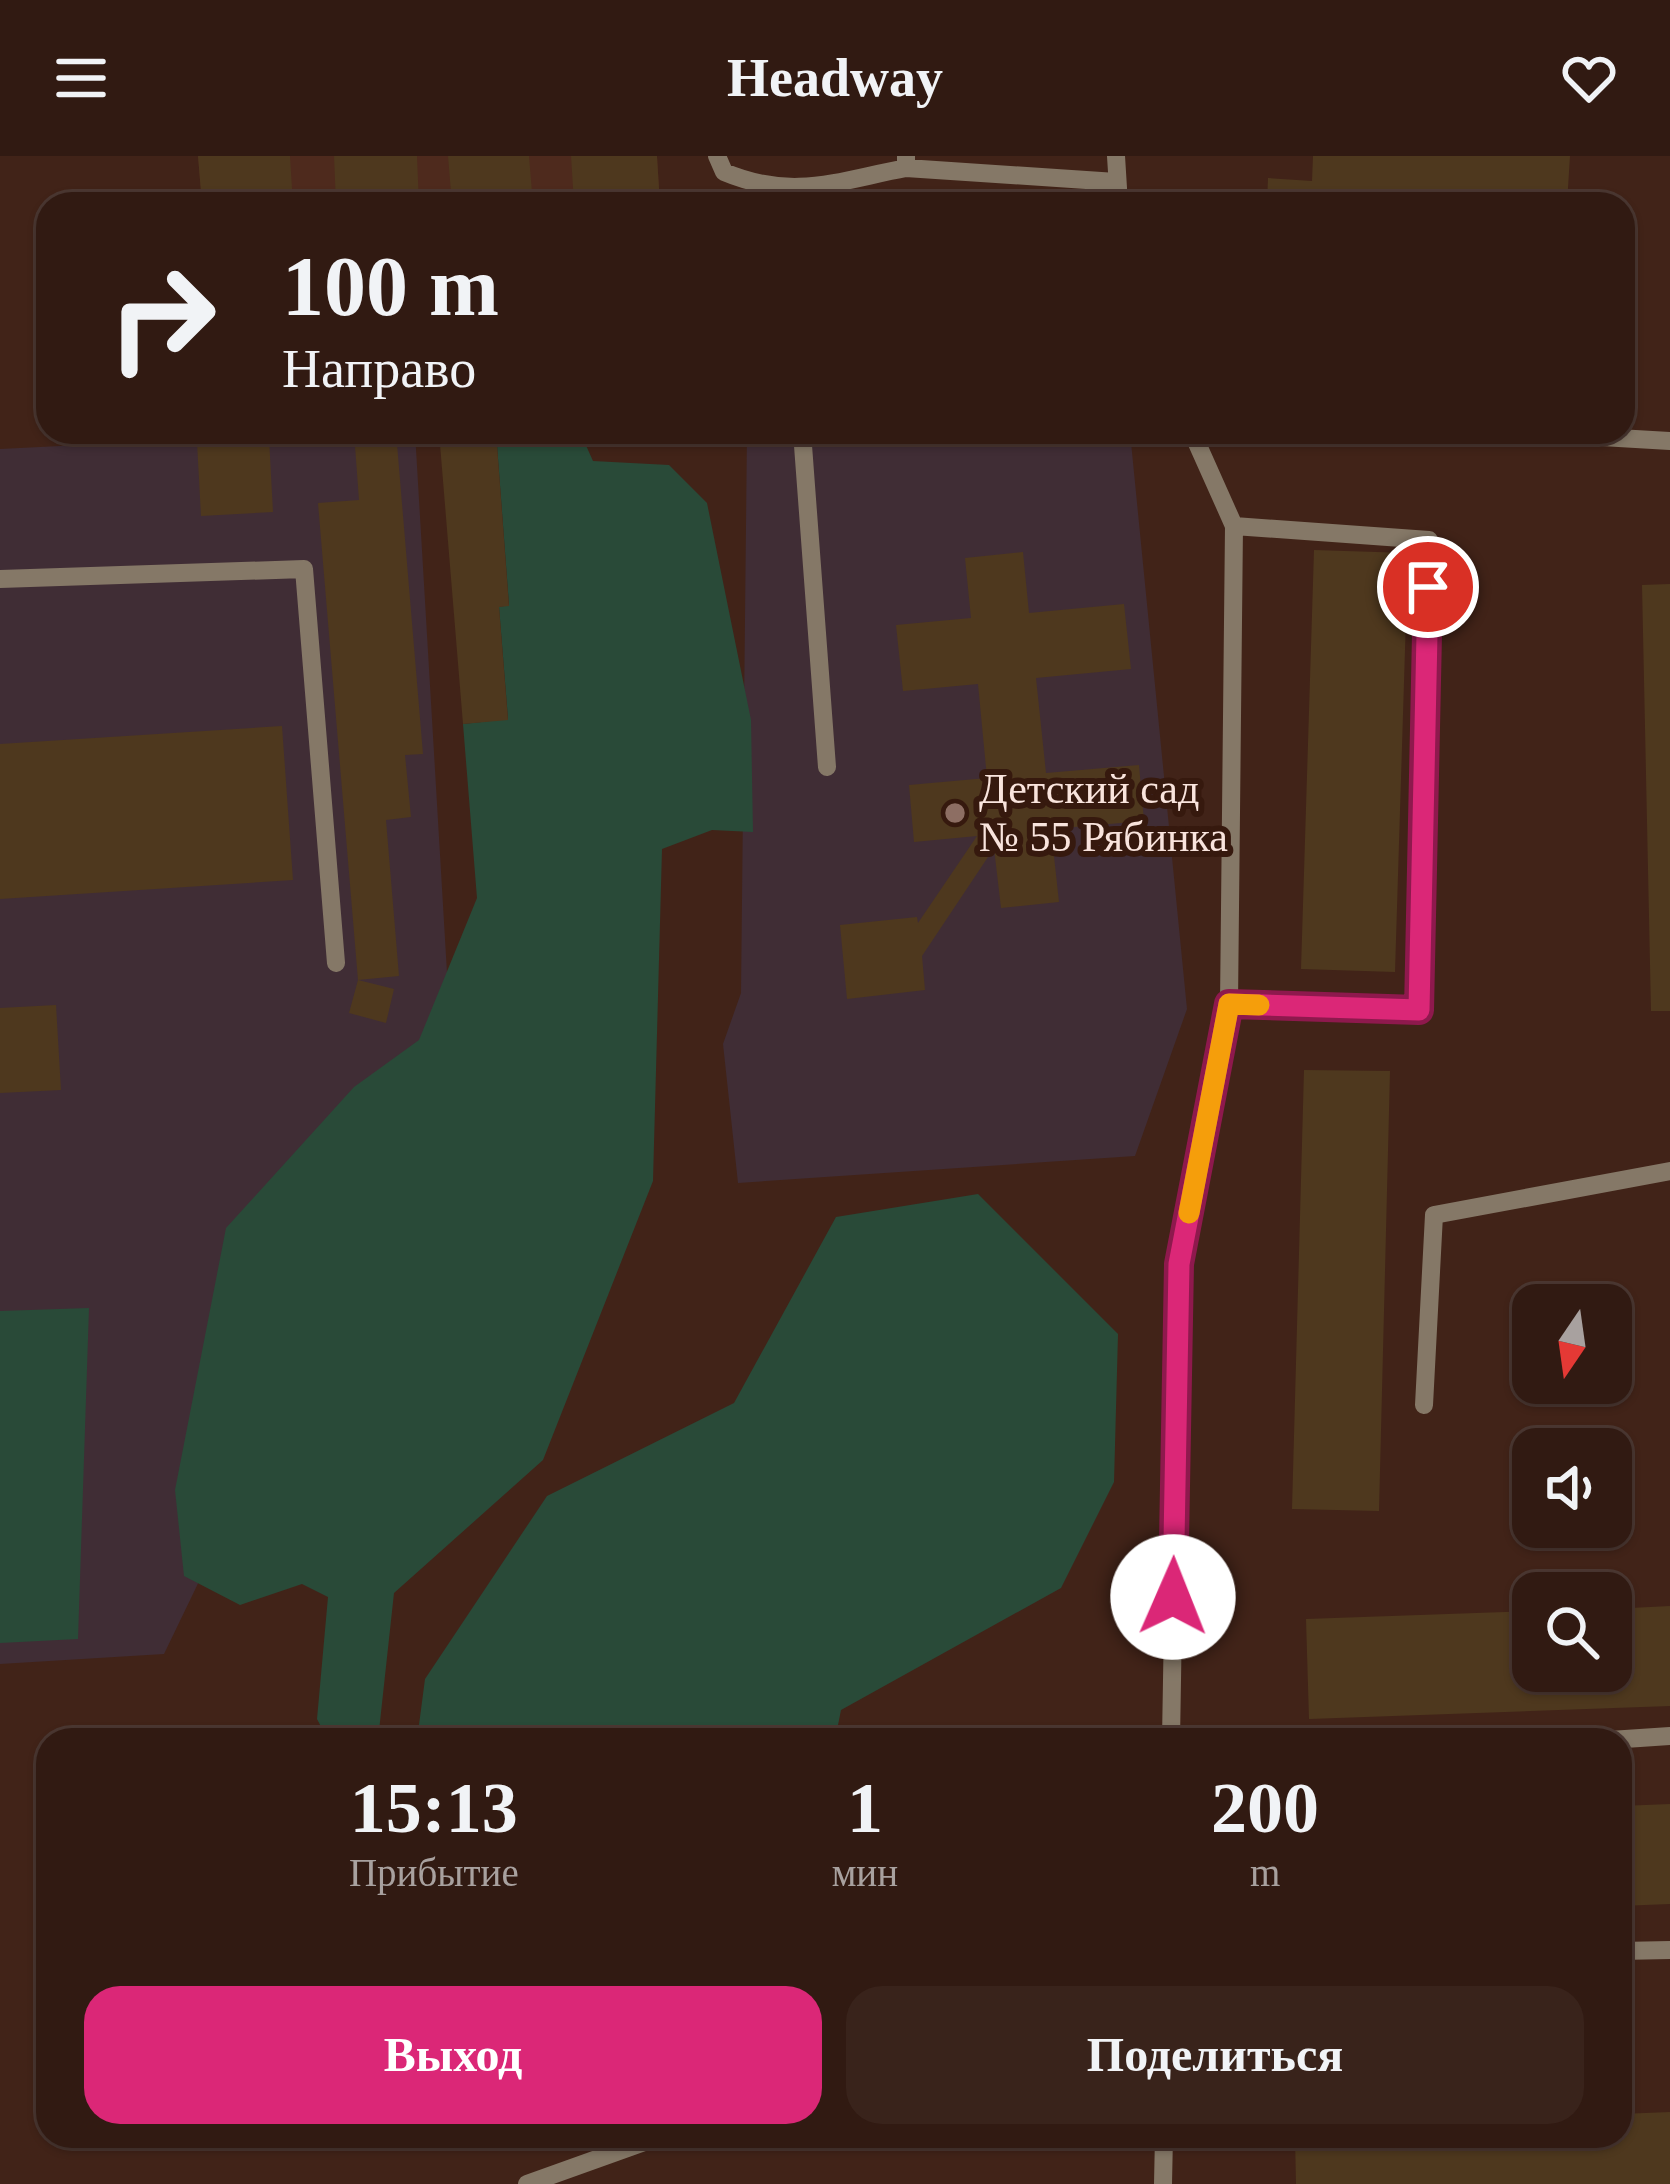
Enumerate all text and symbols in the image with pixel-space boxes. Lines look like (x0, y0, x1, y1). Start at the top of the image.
icon: menu (48, 45, 114, 111)
icon: heart (1556, 45, 1622, 111)
text: Headway (727, 48, 943, 108)
icon: right (84, 240, 240, 396)
text: 100 m (282, 240, 499, 333)
text: Направо (282, 339, 476, 399)
pin (1377, 536, 1479, 638)
icon: arrive (1395, 554, 1461, 620)
place label: Детский сад № 55 Рябинка (979, 766, 1228, 860)
marker: Детский сад № 55 Рябинка (942, 800, 968, 826)
north arrow (1512, 1284, 1632, 1404)
map controls (1512, 1284, 1632, 1692)
button: sound (1512, 1428, 1632, 1548)
position arrow (1110, 1534, 1236, 1660)
button: search (1512, 1572, 1632, 1692)
text: 15:13 (350, 1768, 518, 1848)
text: 1 (847, 1768, 883, 1848)
text: 200 (1211, 1768, 1319, 1848)
text: Прибытие (349, 1851, 519, 1894)
text: мин (832, 1851, 898, 1894)
text: m (1250, 1851, 1280, 1894)
button: Выход (84, 1986, 822, 2124)
button: Поделиться (846, 1986, 1584, 2124)

